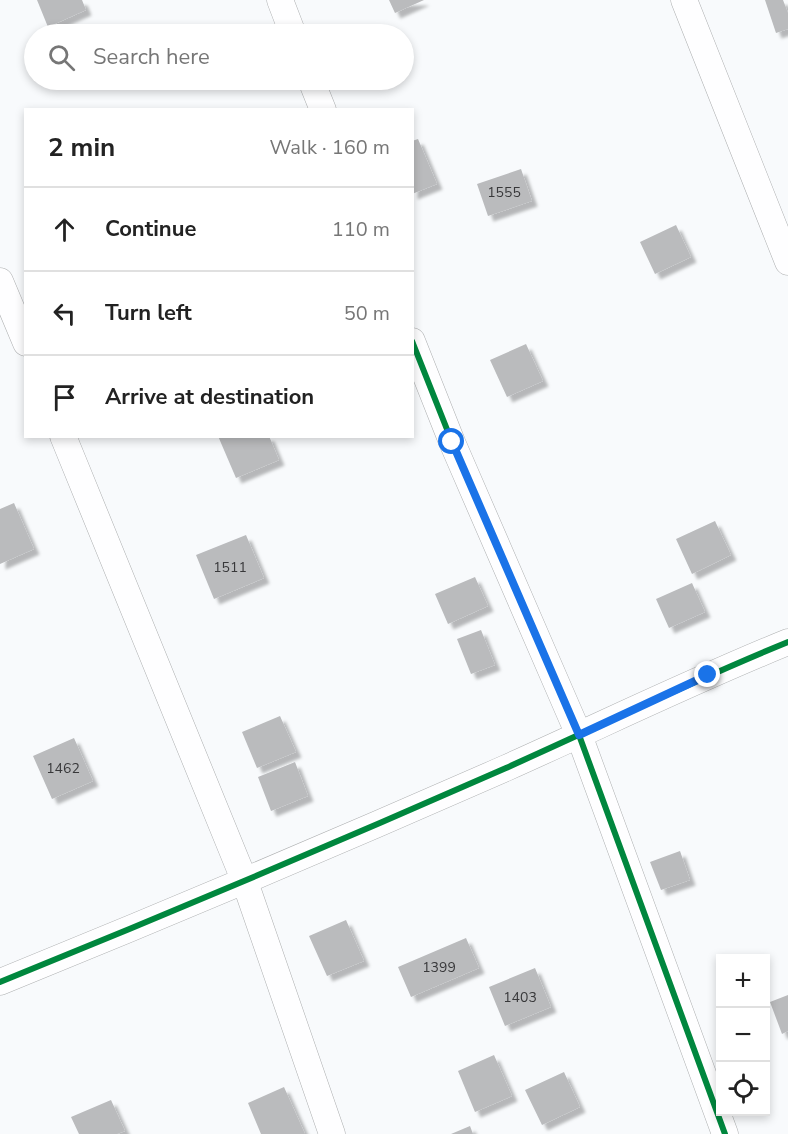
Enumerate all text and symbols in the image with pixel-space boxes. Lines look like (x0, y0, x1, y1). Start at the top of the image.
search box (24, 24, 414, 90)
icon: search (45, 41, 78, 74)
text: Search here (93, 42, 210, 72)
text: 2 min (48, 130, 115, 165)
text: Walk · 160 m (270, 134, 390, 161)
house number: 1555 (487, 183, 521, 202)
icon: ahead (48, 213, 81, 246)
text: Continue (105, 214, 196, 244)
text: 110 m (332, 216, 390, 243)
icon: left (48, 297, 81, 330)
text: Turn left (105, 298, 192, 328)
text: 50 m (344, 300, 390, 327)
icon: arrive (48, 381, 81, 414)
text: Arrive at destination (105, 382, 314, 412)
route start (438, 428, 464, 454)
house number: 1511 (213, 558, 247, 577)
route end (694, 661, 720, 687)
house number: 1462 (46, 759, 80, 778)
map controls (716, 954, 770, 1116)
button: + (716, 954, 770, 1008)
house number: 1399 (422, 958, 456, 977)
house number: 1403 (503, 988, 537, 1007)
button: − (716, 1008, 770, 1062)
button: locate (716, 1062, 770, 1116)

